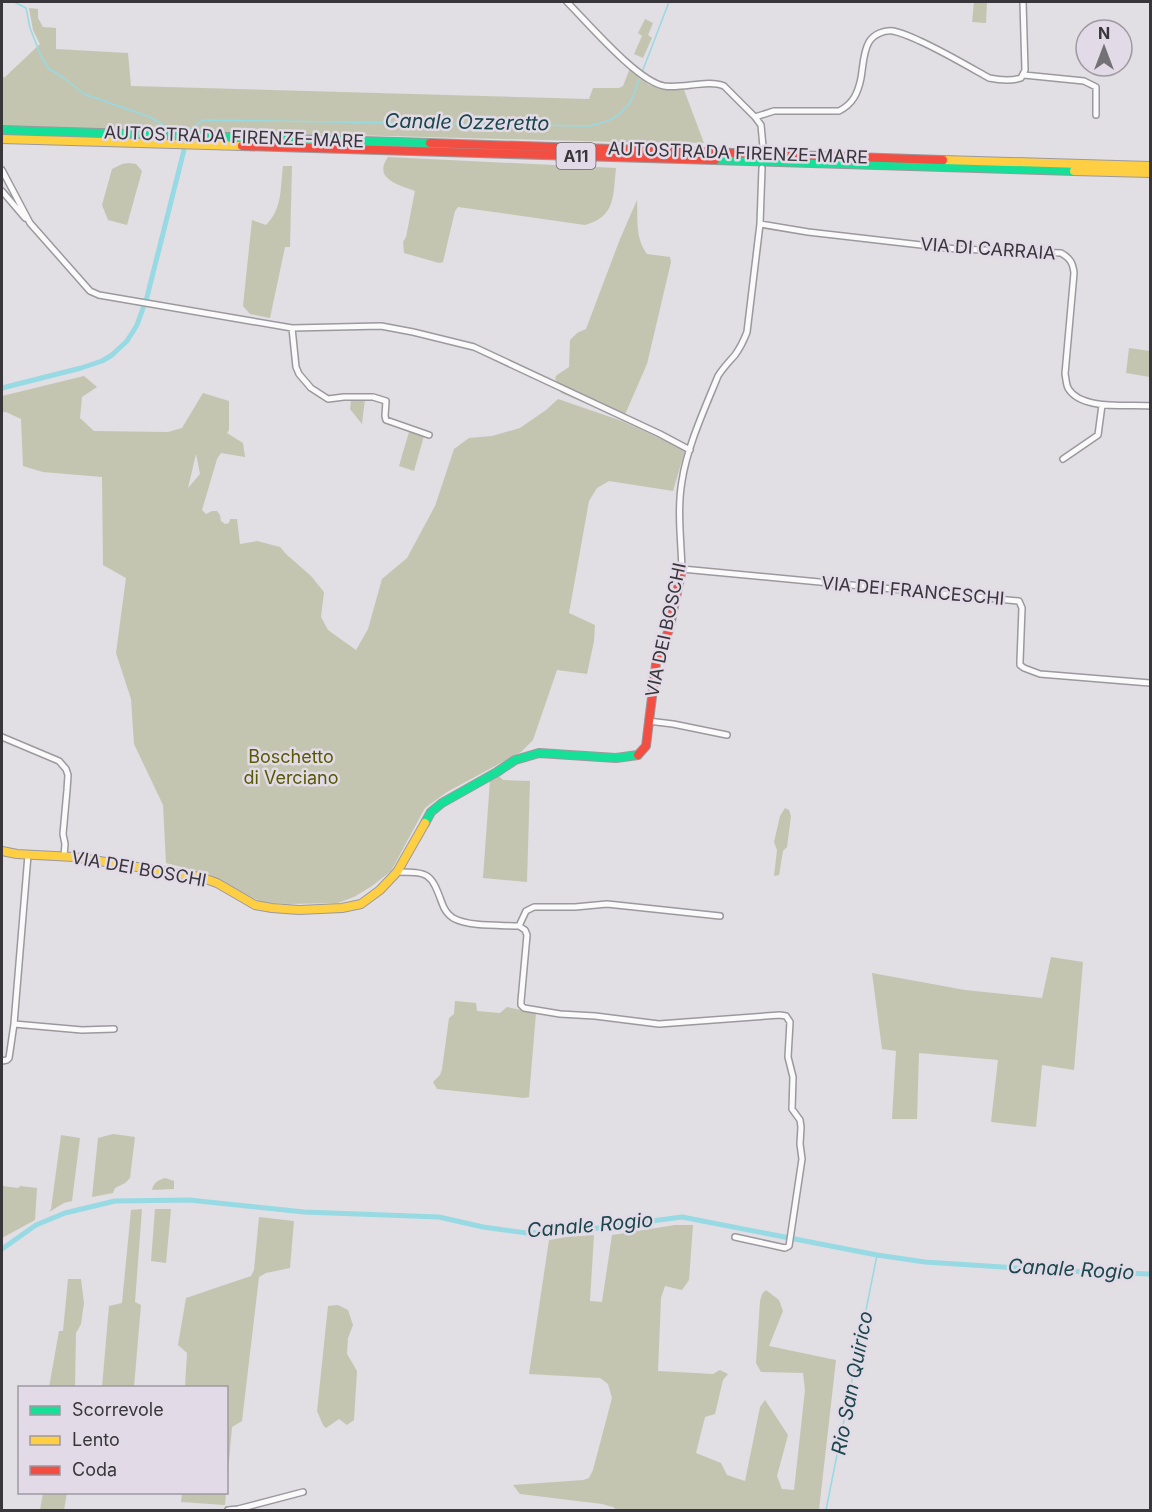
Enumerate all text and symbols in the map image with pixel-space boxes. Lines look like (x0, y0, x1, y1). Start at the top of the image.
north arrow (1074, 18, 1134, 78)
text: N (1098, 23, 1110, 43)
water label: Canale Ozzeretto (384, 109, 550, 135)
street label: AUTOSTRADA FIRENZE-MARE (104, 121, 364, 152)
street label: AUTOSTRADA FIRENZE-MARE (608, 137, 868, 168)
road number: A11 (556, 143, 596, 169)
street label: VIA DI CARRAIA (920, 233, 1056, 264)
street label: VIA DEI BOSCHI (641, 561, 690, 699)
street label: VIA DEI FRANCESCHI (821, 572, 1005, 609)
park label: Boschetto di Verciano (243, 746, 339, 788)
street label: VIA DEI BOSCHI (70, 846, 208, 891)
water label: Canale Rogio (526, 1208, 654, 1242)
water label: Canale Rogio (1007, 1254, 1135, 1284)
water label: Rio San Quirico (826, 1309, 878, 1457)
legend (18, 1386, 228, 1494)
text: Scorrevole (72, 1399, 164, 1420)
text: Lento (72, 1429, 120, 1450)
text: Coda (72, 1459, 117, 1480)

